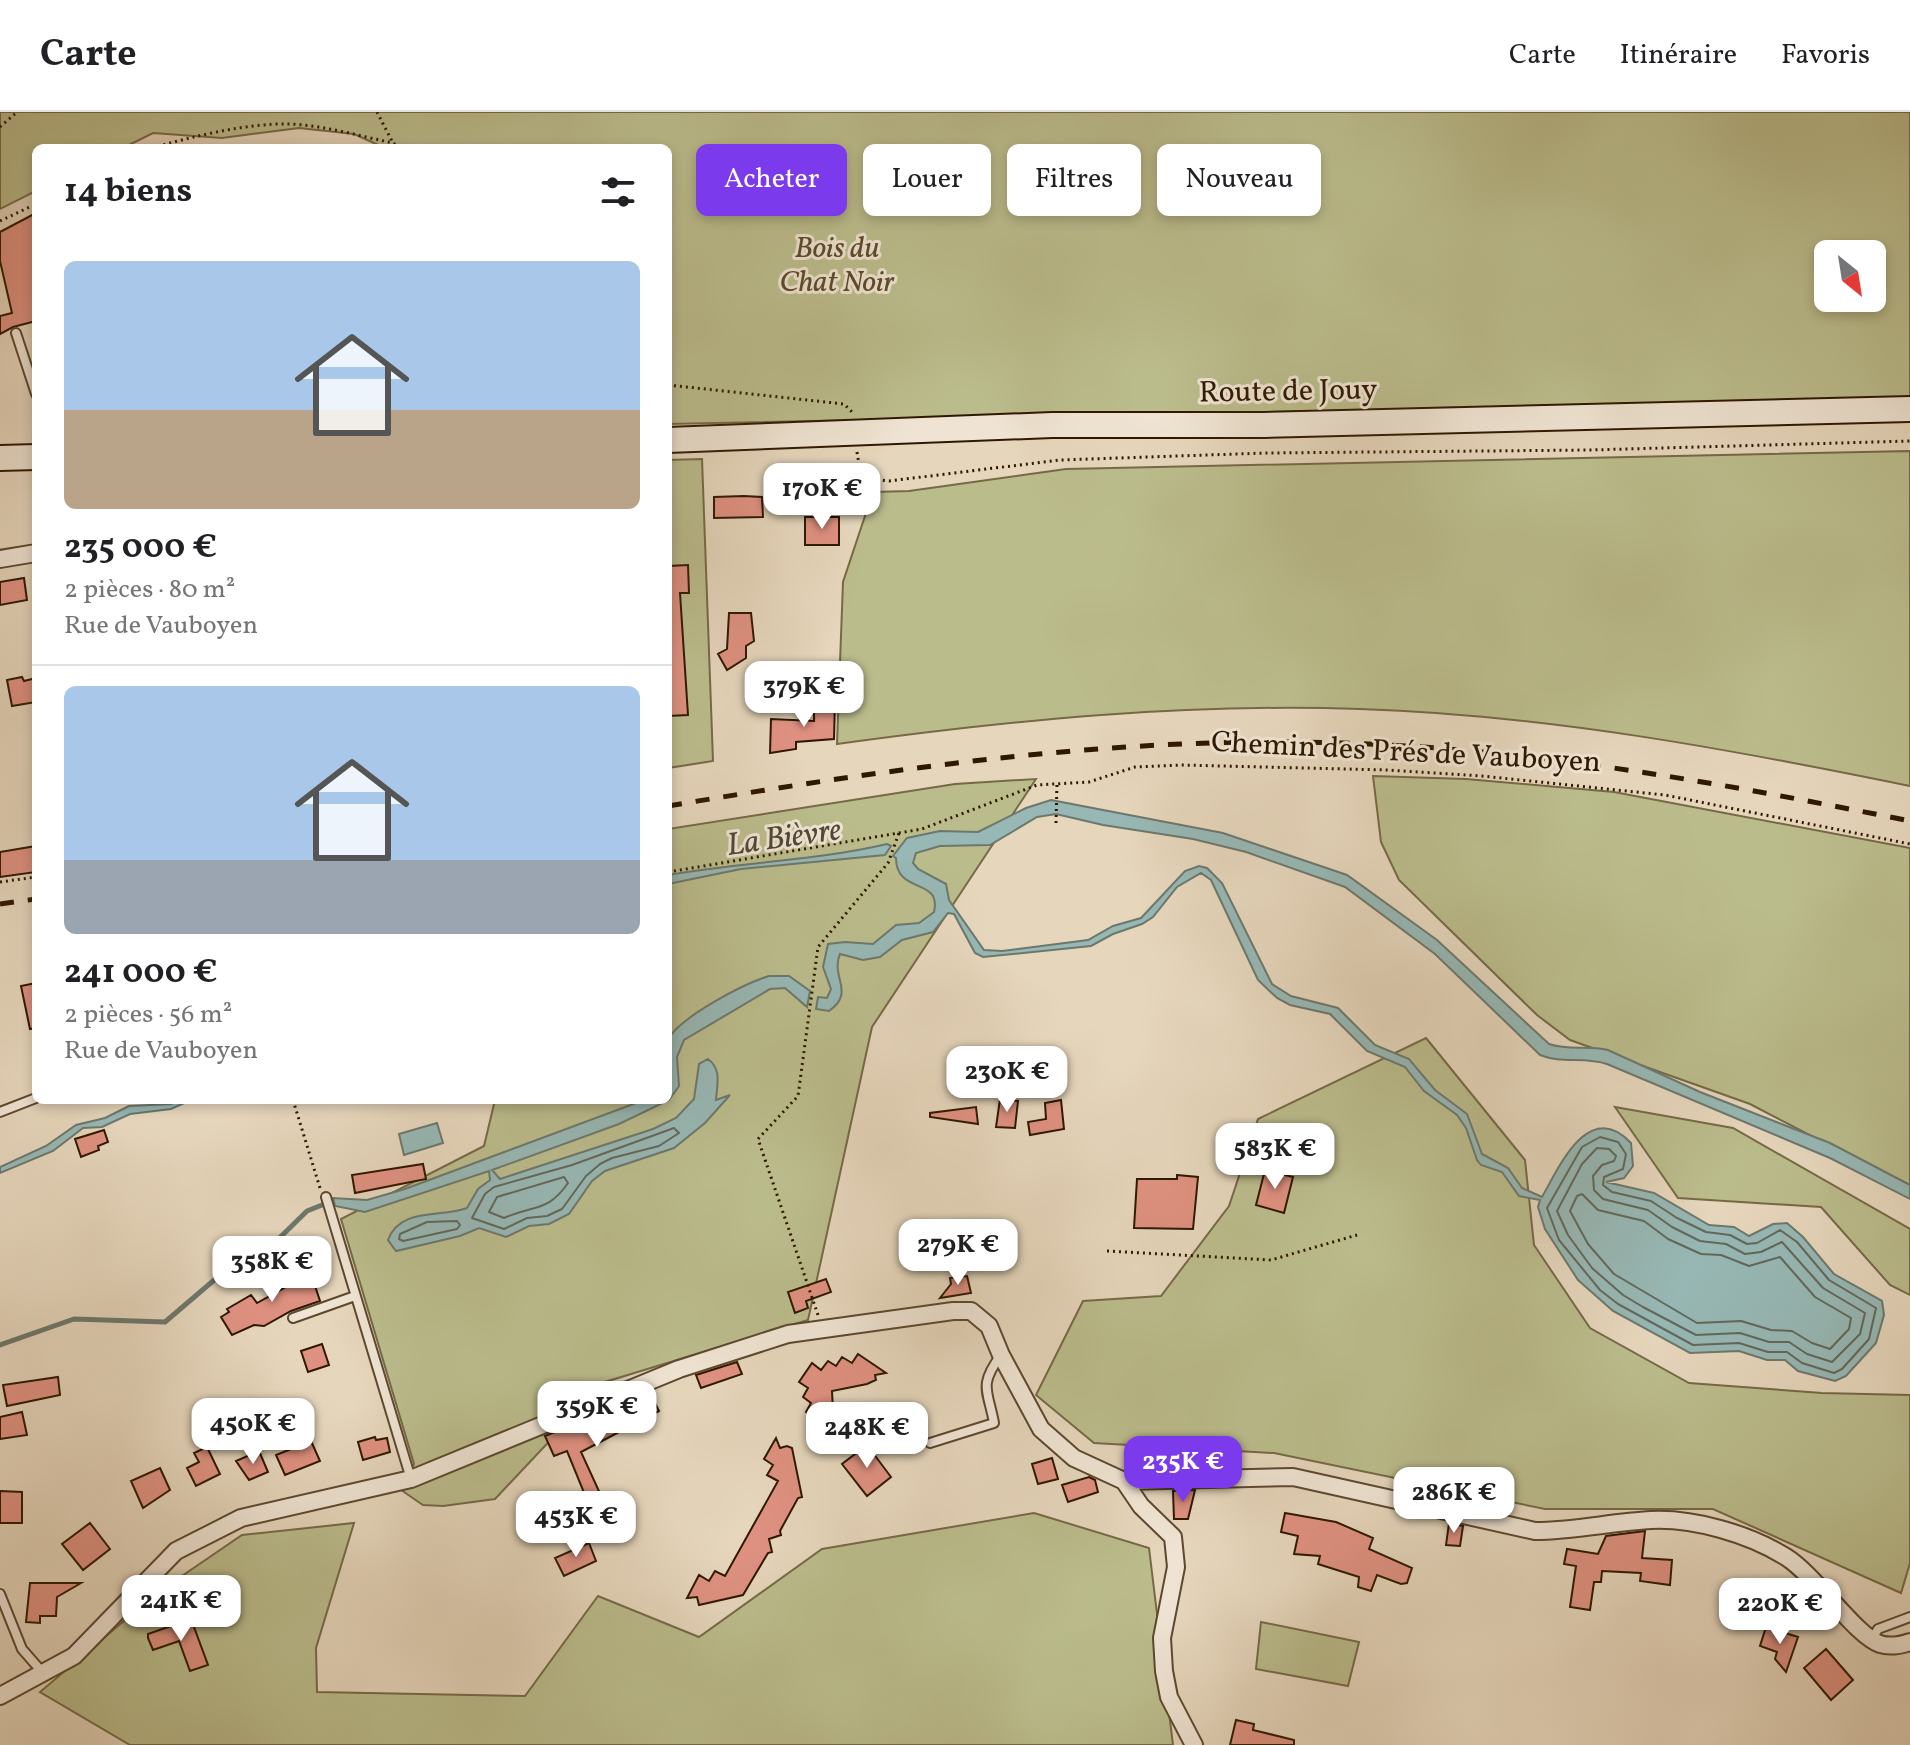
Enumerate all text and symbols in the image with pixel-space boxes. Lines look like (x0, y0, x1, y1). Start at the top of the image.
text: Carte (40, 29, 137, 82)
text: Carte (1509, 36, 1576, 75)
text: Itinéraire (1620, 36, 1737, 75)
text: Favoris (1781, 36, 1870, 75)
chip: Acheter (696, 144, 847, 216)
chip: Louer (863, 144, 991, 216)
chip: Filtres (1007, 144, 1141, 216)
chip: Nouveau (1157, 144, 1321, 216)
text: 14 biens (64, 169, 192, 216)
icon: filters (596, 170, 640, 214)
park label: Bois du Chat Noir (779, 228, 895, 304)
north arrow (1814, 240, 1886, 312)
map controls (1814, 240, 1886, 312)
icon: home (280, 313, 424, 457)
street label: Route de Jouy (1198, 369, 1378, 415)
pin: 170K € (757, 463, 887, 531)
text: 170K € (781, 471, 863, 507)
text: 235 000 € (64, 525, 217, 572)
text: 2 pièces · 80 m² (64, 572, 235, 608)
text: Rue de Vauboyen (64, 608, 258, 644)
pin: 379K € (739, 661, 869, 729)
text: 379K € (763, 669, 845, 705)
street label: Chemin des Prés de Vauboyen (1210, 722, 1602, 784)
icon: home (280, 738, 424, 882)
water label: La Bièvre (724, 809, 844, 869)
text: 241 000 € (64, 950, 218, 997)
text: 2 pièces · 56 m² (64, 997, 232, 1033)
text: Rue de Vauboyen (64, 1033, 258, 1069)
pin: 230K € (942, 1046, 1072, 1114)
text: 230K € (964, 1054, 1050, 1090)
pin: 583K € (1210, 1123, 1340, 1191)
text: 583K € (1233, 1131, 1317, 1167)
pin: 279K € (893, 1219, 1023, 1287)
text: 279K € (917, 1227, 999, 1263)
pin: 358K € (207, 1236, 337, 1304)
text: 358K € (230, 1244, 314, 1280)
pin: 359K € (532, 1381, 662, 1449)
text: 359K € (555, 1389, 639, 1425)
pin: 450K € (188, 1398, 318, 1466)
pin: 248K € (802, 1402, 932, 1470)
text: 450K € (210, 1406, 296, 1442)
text: 248K € (824, 1410, 910, 1446)
pin: 235K € (1118, 1436, 1248, 1504)
text: 235K € (1142, 1444, 1224, 1480)
pin: 286K € (1389, 1467, 1519, 1535)
text: 286K € (1411, 1475, 1497, 1511)
pin: 453K € (511, 1491, 641, 1559)
text: 453K € (534, 1499, 618, 1535)
pin: 241K € (116, 1575, 246, 1643)
pin: 220K € (1715, 1578, 1845, 1646)
text: 241K € (140, 1583, 222, 1619)
text: 220K € (1737, 1586, 1823, 1622)

